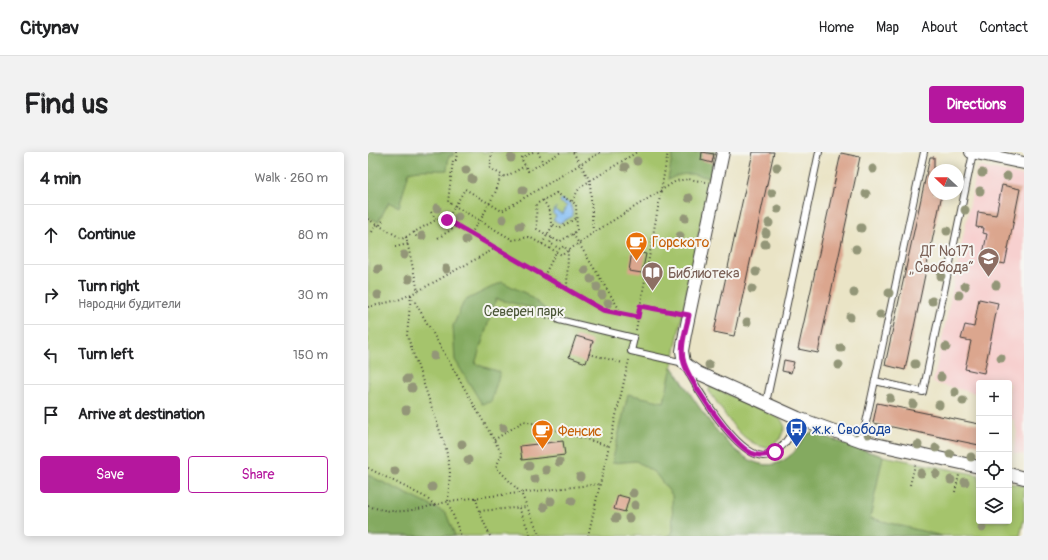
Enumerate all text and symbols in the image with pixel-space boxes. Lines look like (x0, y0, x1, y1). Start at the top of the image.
text: Citynav (20, 16, 79, 40)
text: Home (819, 19, 854, 36)
text: Map (876, 19, 899, 36)
text: About (921, 19, 957, 36)
text: Contact (979, 19, 1028, 36)
button: Directions (929, 86, 1024, 123)
text: Find us (24, 87, 108, 122)
north arrow (928, 164, 964, 200)
text: 4 min (40, 168, 81, 189)
text: Walk · 260 m (254, 170, 328, 186)
route end (438, 211, 456, 229)
icon: ahead (40, 224, 62, 246)
text: Continue (78, 225, 136, 244)
text: 80 m (298, 227, 328, 243)
cafe icon: Горското (624, 229, 650, 262)
place label: Горското (652, 234, 710, 251)
place label: ДГ №171 „Свобода“ (909, 243, 974, 276)
school or university icon: ДГ №171 „Свобода“ (976, 246, 1002, 279)
library icon: Библиотека (639, 260, 665, 293)
place label: Библиотека (668, 265, 739, 282)
text: Turn right (78, 277, 139, 296)
icon: right (40, 284, 62, 306)
text: 30 m (298, 287, 328, 303)
text: Народни будители (78, 296, 180, 312)
park label: Северен парк (484, 303, 564, 320)
icon: left (40, 344, 62, 366)
text: Turn left (78, 345, 134, 364)
text: 150 m (293, 347, 328, 363)
map controls (976, 380, 1012, 524)
button: + (976, 380, 1012, 416)
icon: arrive (40, 404, 62, 426)
text: Arrive at destination (78, 405, 205, 424)
bus stop icon: ж.к. Свобода (783, 416, 809, 449)
button: − (976, 416, 1012, 452)
cafe icon: Фенсис (529, 418, 555, 451)
place label: ж.к. Свобода (812, 421, 891, 438)
place label: Фенсис (558, 423, 602, 440)
route start (766, 443, 784, 461)
button: locate (976, 452, 1012, 488)
button: Save (40, 456, 180, 493)
button: Share (188, 456, 328, 493)
button: layers (976, 488, 1012, 524)

